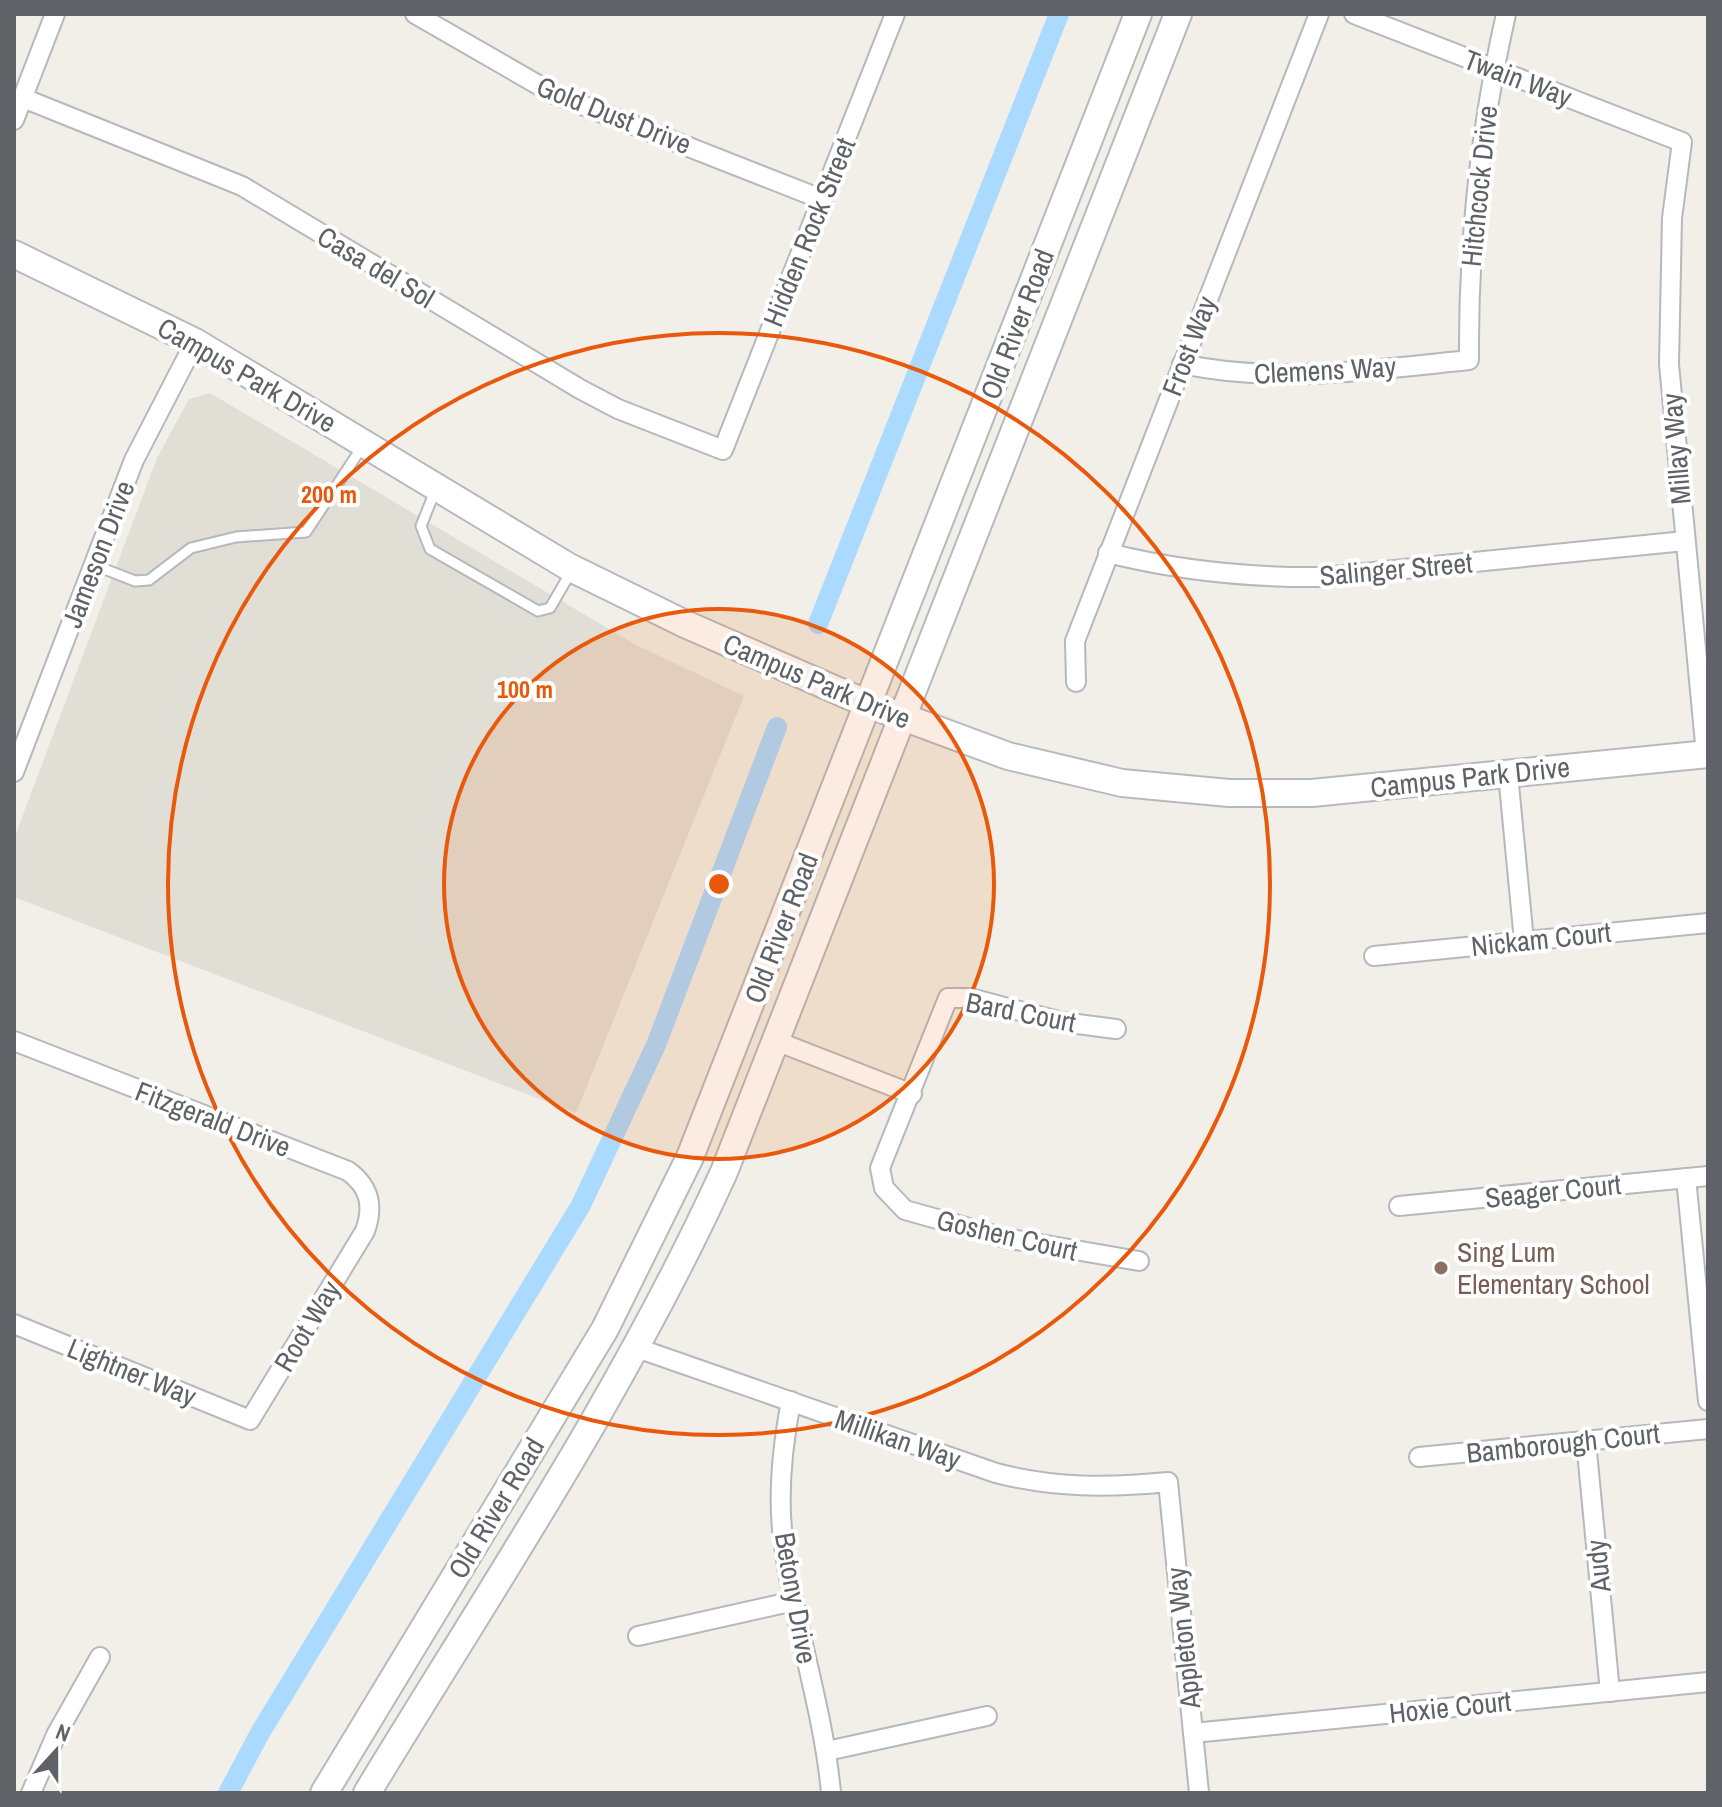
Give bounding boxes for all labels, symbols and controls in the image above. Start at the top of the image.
street label: Twain Way [1459,40,1578,116]
street label: Gold Dust Drive [531,67,697,163]
street label: Hitchcock Drive [1452,103,1506,269]
street label: Hidden Rock Street [754,132,864,332]
street label: Casa del Sol [310,217,442,317]
street label: Old River Road [971,243,1063,405]
street label: Frost Way [1153,290,1226,401]
street label: Campus Park Drive [151,308,343,442]
street label: Clemens Way [1253,347,1397,393]
street label: Millay Way [1652,391,1700,506]
street label: Jameson Drive [53,475,143,633]
text: 200 m [301,478,357,510]
street label: Salinger Street [1318,543,1474,595]
street label: Campus Park Drive [717,624,917,738]
text: 100 m [497,673,553,705]
street label: Campus Park Drive [1368,748,1572,806]
street label: Old River Road [735,847,827,1009]
centre of rings [705,870,733,898]
street label: Nickam Court [1469,913,1613,965]
street label: Bard Court [963,983,1079,1041]
street label: Fitzgerald Drive [130,1072,296,1166]
street label: Seager Court [1483,1165,1623,1217]
street label: Goshen Court [933,1200,1081,1270]
place label: Sing Lum Elementary School [1457,1233,1650,1303]
marker: Sing Lum Elementary School [1432,1259,1450,1277]
street label: Root Way [265,1273,349,1379]
street label: Lightner Way [62,1329,203,1415]
street label: Millikan Way [830,1400,966,1478]
street label: Bamborough Court [1465,1414,1661,1472]
street label: Old River Road [439,1430,553,1586]
street label: Betony Drive [766,1529,826,1667]
street label: Audy [1576,1537,1620,1595]
street label: Appleton Way [1157,1565,1209,1712]
street label: Hoxie Court [1387,1682,1513,1732]
north arrow [16,1711,96,1791]
text: N [52,1716,75,1749]

